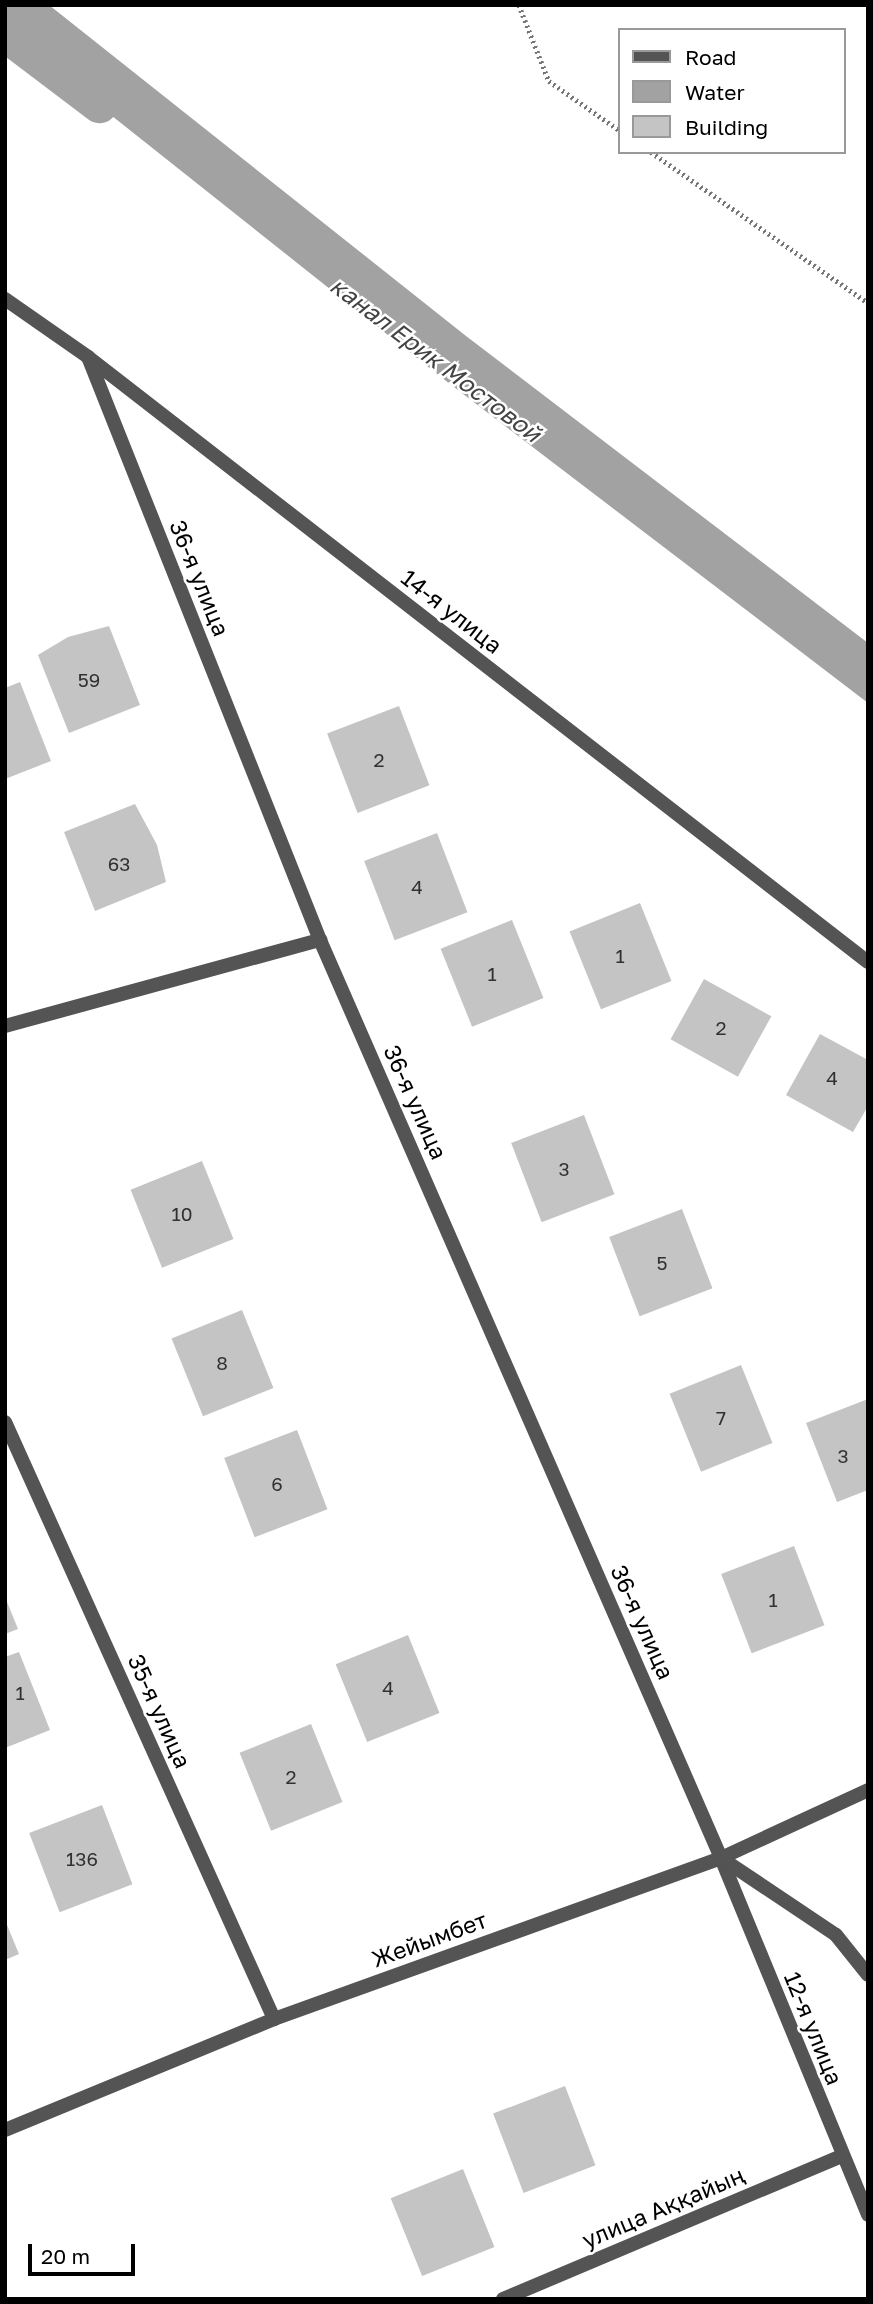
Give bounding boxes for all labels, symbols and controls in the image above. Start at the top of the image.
legend [618,28,845,154]
text: Road [685,44,736,70]
text: Water [685,79,745,105]
text: Building [685,114,768,140]
water label: канал Ерик Мостовой [325,271,547,447]
street label: 36-я улица [164,516,236,640]
street label: 14-я улица [396,563,508,659]
house number: 59 [78,669,100,691]
house number: 2 [373,749,385,771]
house number: 63 [108,853,130,875]
house number: 4 [411,876,423,898]
house number: 1 [615,945,625,967]
house number: 1 [487,963,497,985]
house number: 2 [715,1017,727,1039]
street label: 36-я улица [379,1040,453,1164]
house number: 4 [826,1067,838,1089]
house number: 3 [558,1158,570,1180]
house number: 10 [172,1203,192,1225]
house number: 5 [656,1252,668,1274]
house number: 8 [216,1352,228,1374]
house number: 7 [716,1407,726,1429]
house number: 3 [837,1445,849,1467]
house number: 6 [271,1473,283,1495]
street label: 36-я улица [606,1560,680,1684]
house number: 1 [768,1589,778,1611]
street label: 35-я улица [123,1650,197,1772]
house number: 4 [382,1677,394,1699]
house number: 1 [15,1682,25,1704]
house number: 2 [285,1766,297,1788]
house number: 136 [66,1848,98,1870]
street label: Жейымбет [368,1905,490,1973]
street label: 12-я улица [779,1967,849,2089]
street label: улица Аққайың [578,2160,748,2254]
scale bar [32,2230,138,2274]
text: 20 m [41,2243,90,2269]

